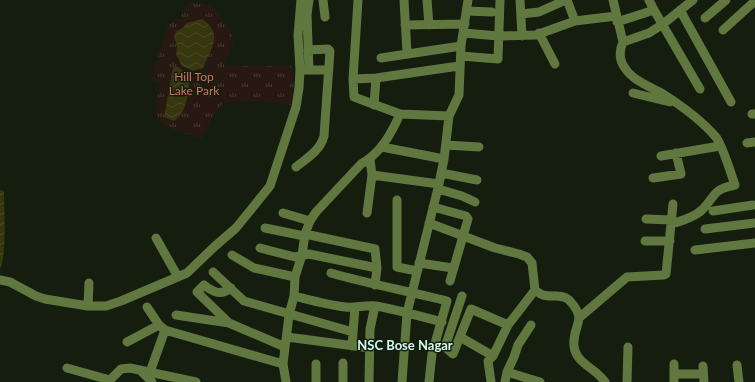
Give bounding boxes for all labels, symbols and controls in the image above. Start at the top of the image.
park label: Hill Top Lake Park [169,69,220,98]
district label: NSC Bose Nagar [357,337,453,353]

